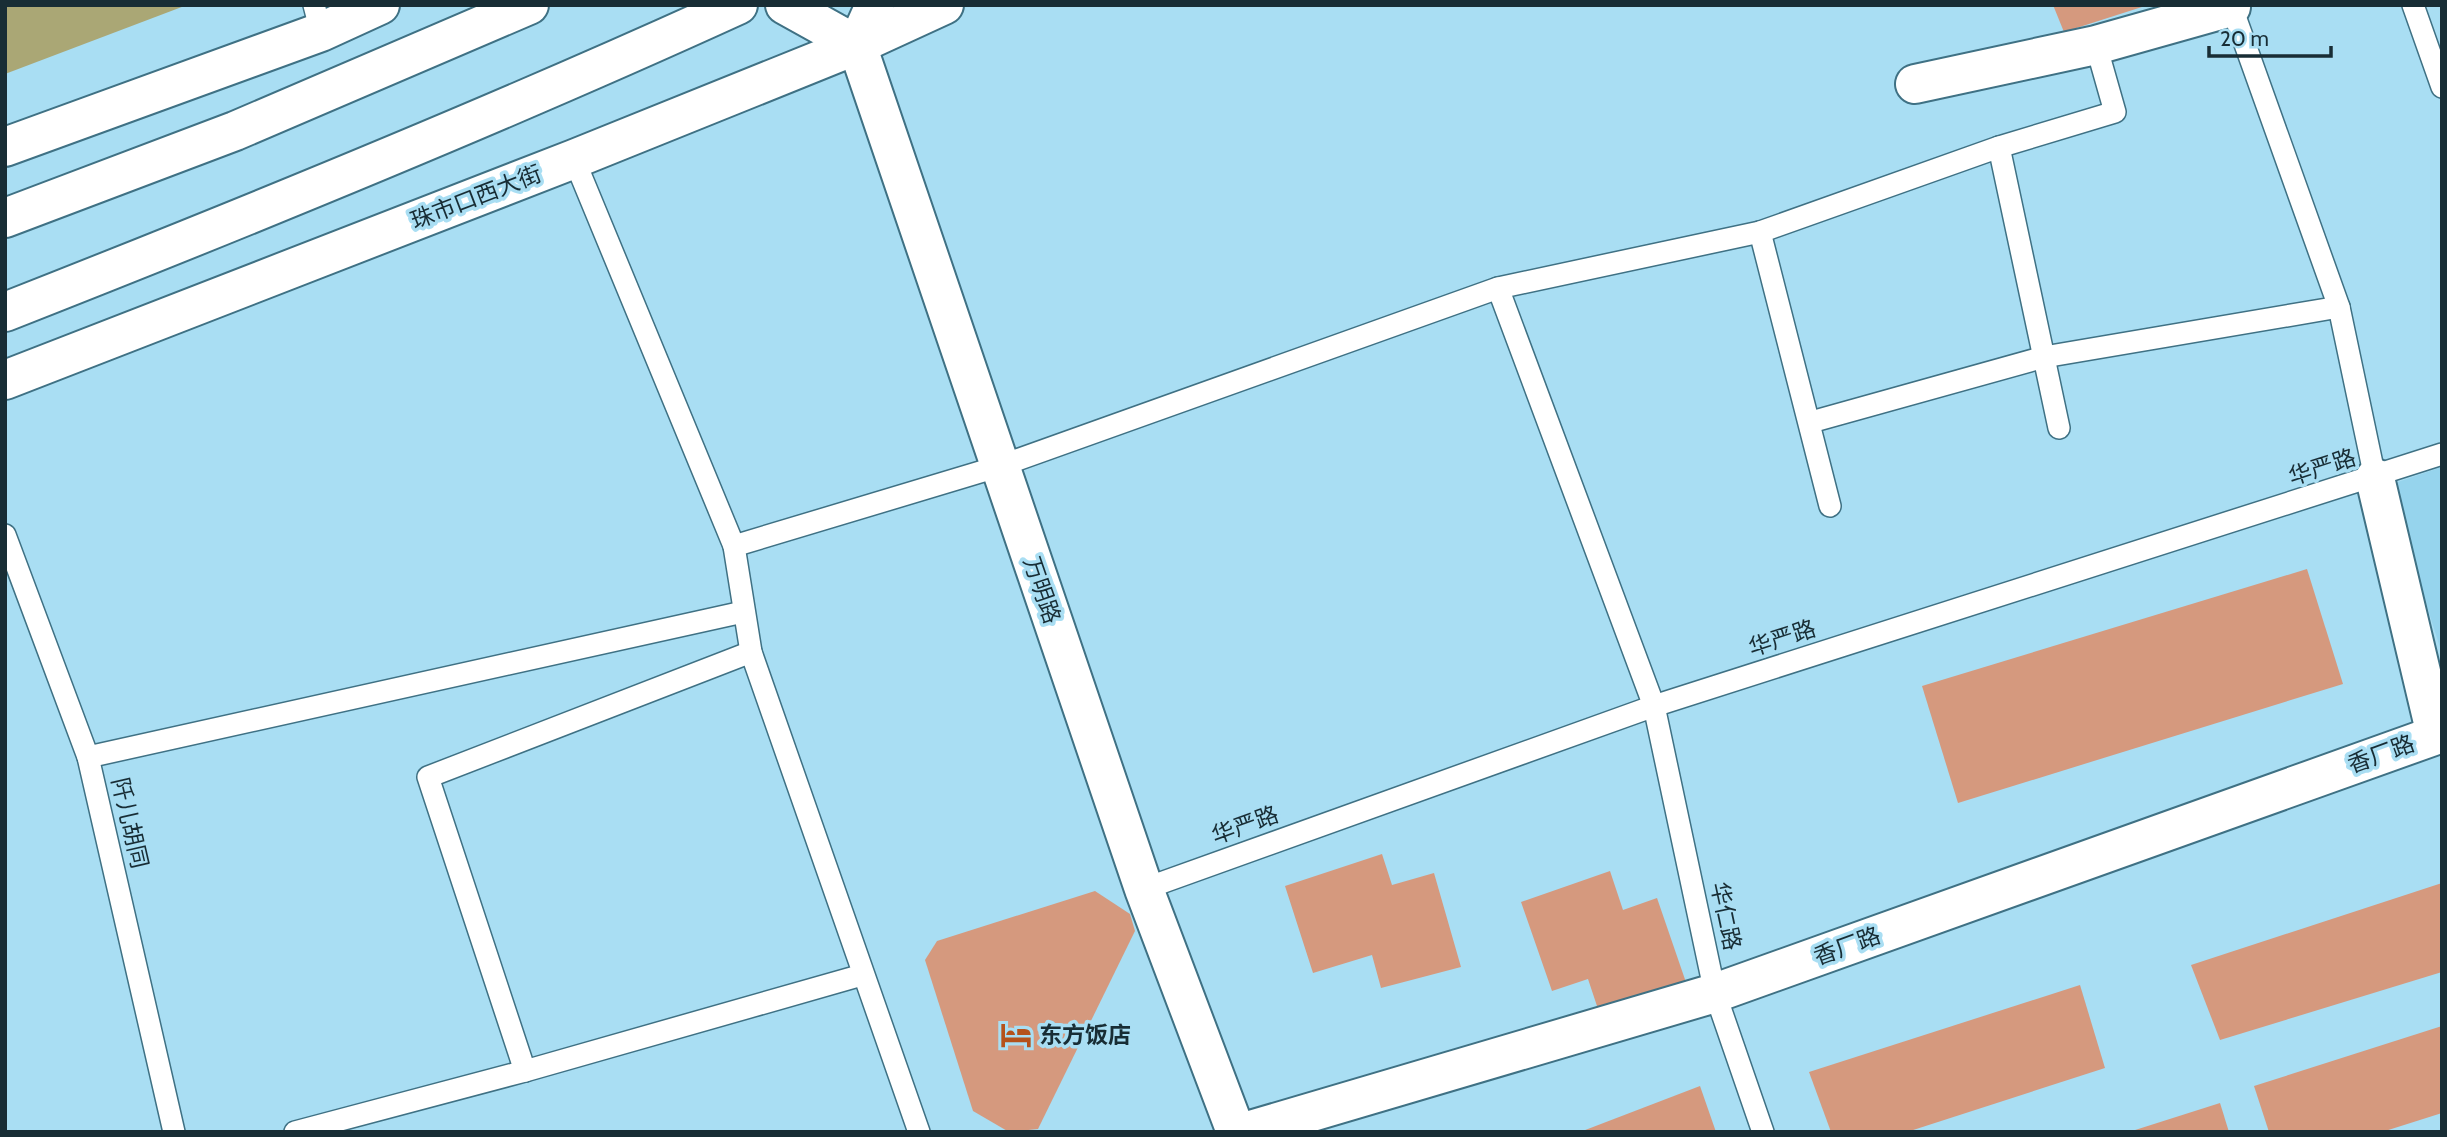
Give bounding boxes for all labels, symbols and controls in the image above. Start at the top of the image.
scale bar [2209,14,2332,58]
text: 20 m [2220,26,2269,51]
street label: 珠市口西大街 [407,159,545,235]
street label: 华严路 [2285,443,2359,491]
street label: 万明路 [1018,553,1066,627]
street label: 华严路 [1745,614,1819,662]
street label: 香厂路 [2344,729,2418,779]
street label: 阡儿胡同 [106,775,154,871]
street label: 华严路 [1208,800,1282,850]
street label: 华仁路 [1705,879,1747,953]
street label: 香厂路 [1810,921,1884,971]
hotel icon: 东方饭店 [999,1018,1033,1052]
place label: 东方饭店 [1039,1021,1131,1049]

